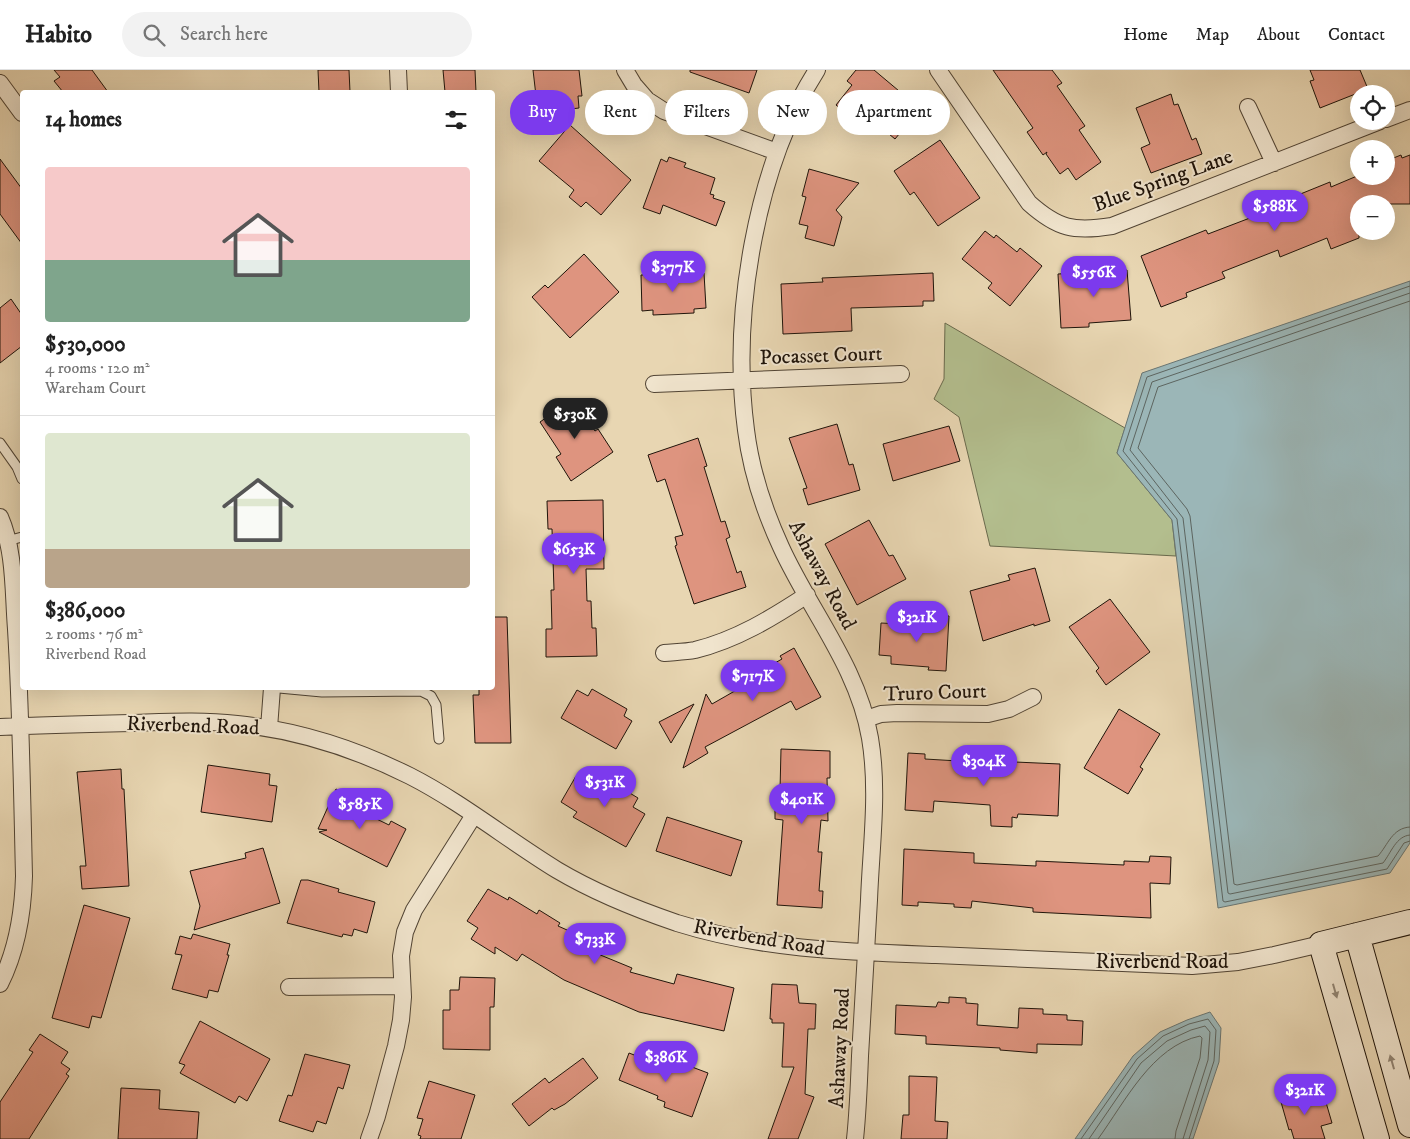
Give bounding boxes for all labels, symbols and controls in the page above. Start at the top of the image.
search box [122,12,472,57]
text: Habito [25,20,92,50]
icon: search [140,21,168,49]
text: Search here [180,23,268,46]
text: Home [1123,24,1168,46]
text: Map [1196,24,1229,46]
text: About [1257,24,1300,46]
text: Contact [1328,24,1385,46]
map controls [1350,85,1395,240]
button: locate [1350,85,1395,130]
chip: Buy [510,90,575,135]
chip: Rent [585,90,655,135]
chip: Filters [665,90,748,135]
chip: New [758,90,827,135]
chip: Apartment [837,90,950,135]
icon: filters [442,106,470,134]
text: 14 homes [45,107,122,133]
button: + [1350,140,1395,185]
street label: Blue Spring Lane [1090,144,1237,218]
pin: $588K [1240,190,1310,232]
button: − [1350,195,1395,240]
text: $588K [1253,196,1297,216]
icon: home [213,200,303,290]
pin: $377K [638,250,708,293]
pin: $556K [1059,256,1129,298]
text: $377K [652,257,694,277]
text: $556K [1072,262,1116,282]
text: $530,000 [45,332,126,358]
street label: Pocasset Court [759,341,883,371]
text: 4 rooms · 120 m² [45,358,150,378]
text: Wareham Court [45,378,146,398]
pin: $530K [540,398,610,440]
text: $530K [554,404,596,424]
icon: home [213,465,303,555]
street label: Ashaway Road [782,516,862,635]
pin: $653K [539,532,609,575]
text: $653K [553,539,595,559]
text: $386,000 [45,598,125,624]
pin: $321K [882,600,952,643]
text: $321K [897,607,937,627]
text: 2 rooms · 76 m² [45,624,143,644]
text: Riverbend Road [45,644,146,664]
pin: $717K [718,660,788,702]
text: $717K [732,666,774,686]
street label: Truro Court [883,678,987,708]
street label: Riverbend Road [126,711,260,741]
pin: $304K [949,744,1019,787]
text: $304K [962,751,1006,771]
pin: $531K [570,766,640,808]
text: $531K [585,772,625,792]
pin: $401K [767,782,837,825]
pin: $585K [325,788,395,830]
text: $401K [780,789,824,809]
text: $585K [338,794,382,814]
street label: Riverbend Road [691,914,827,962]
pin: $733K [560,922,630,965]
text: $733K [575,929,615,949]
street label: Riverbend Road [1096,949,1229,975]
one-way arrow [1331,983,1339,998]
street label: Ashaway Road [824,987,856,1109]
pin: $386K [631,1040,701,1083]
text: $386K [645,1047,687,1067]
one-way arrow [1388,1054,1396,1069]
pin: $321K [1270,1074,1340,1116]
text: $321K [1285,1080,1325,1100]

